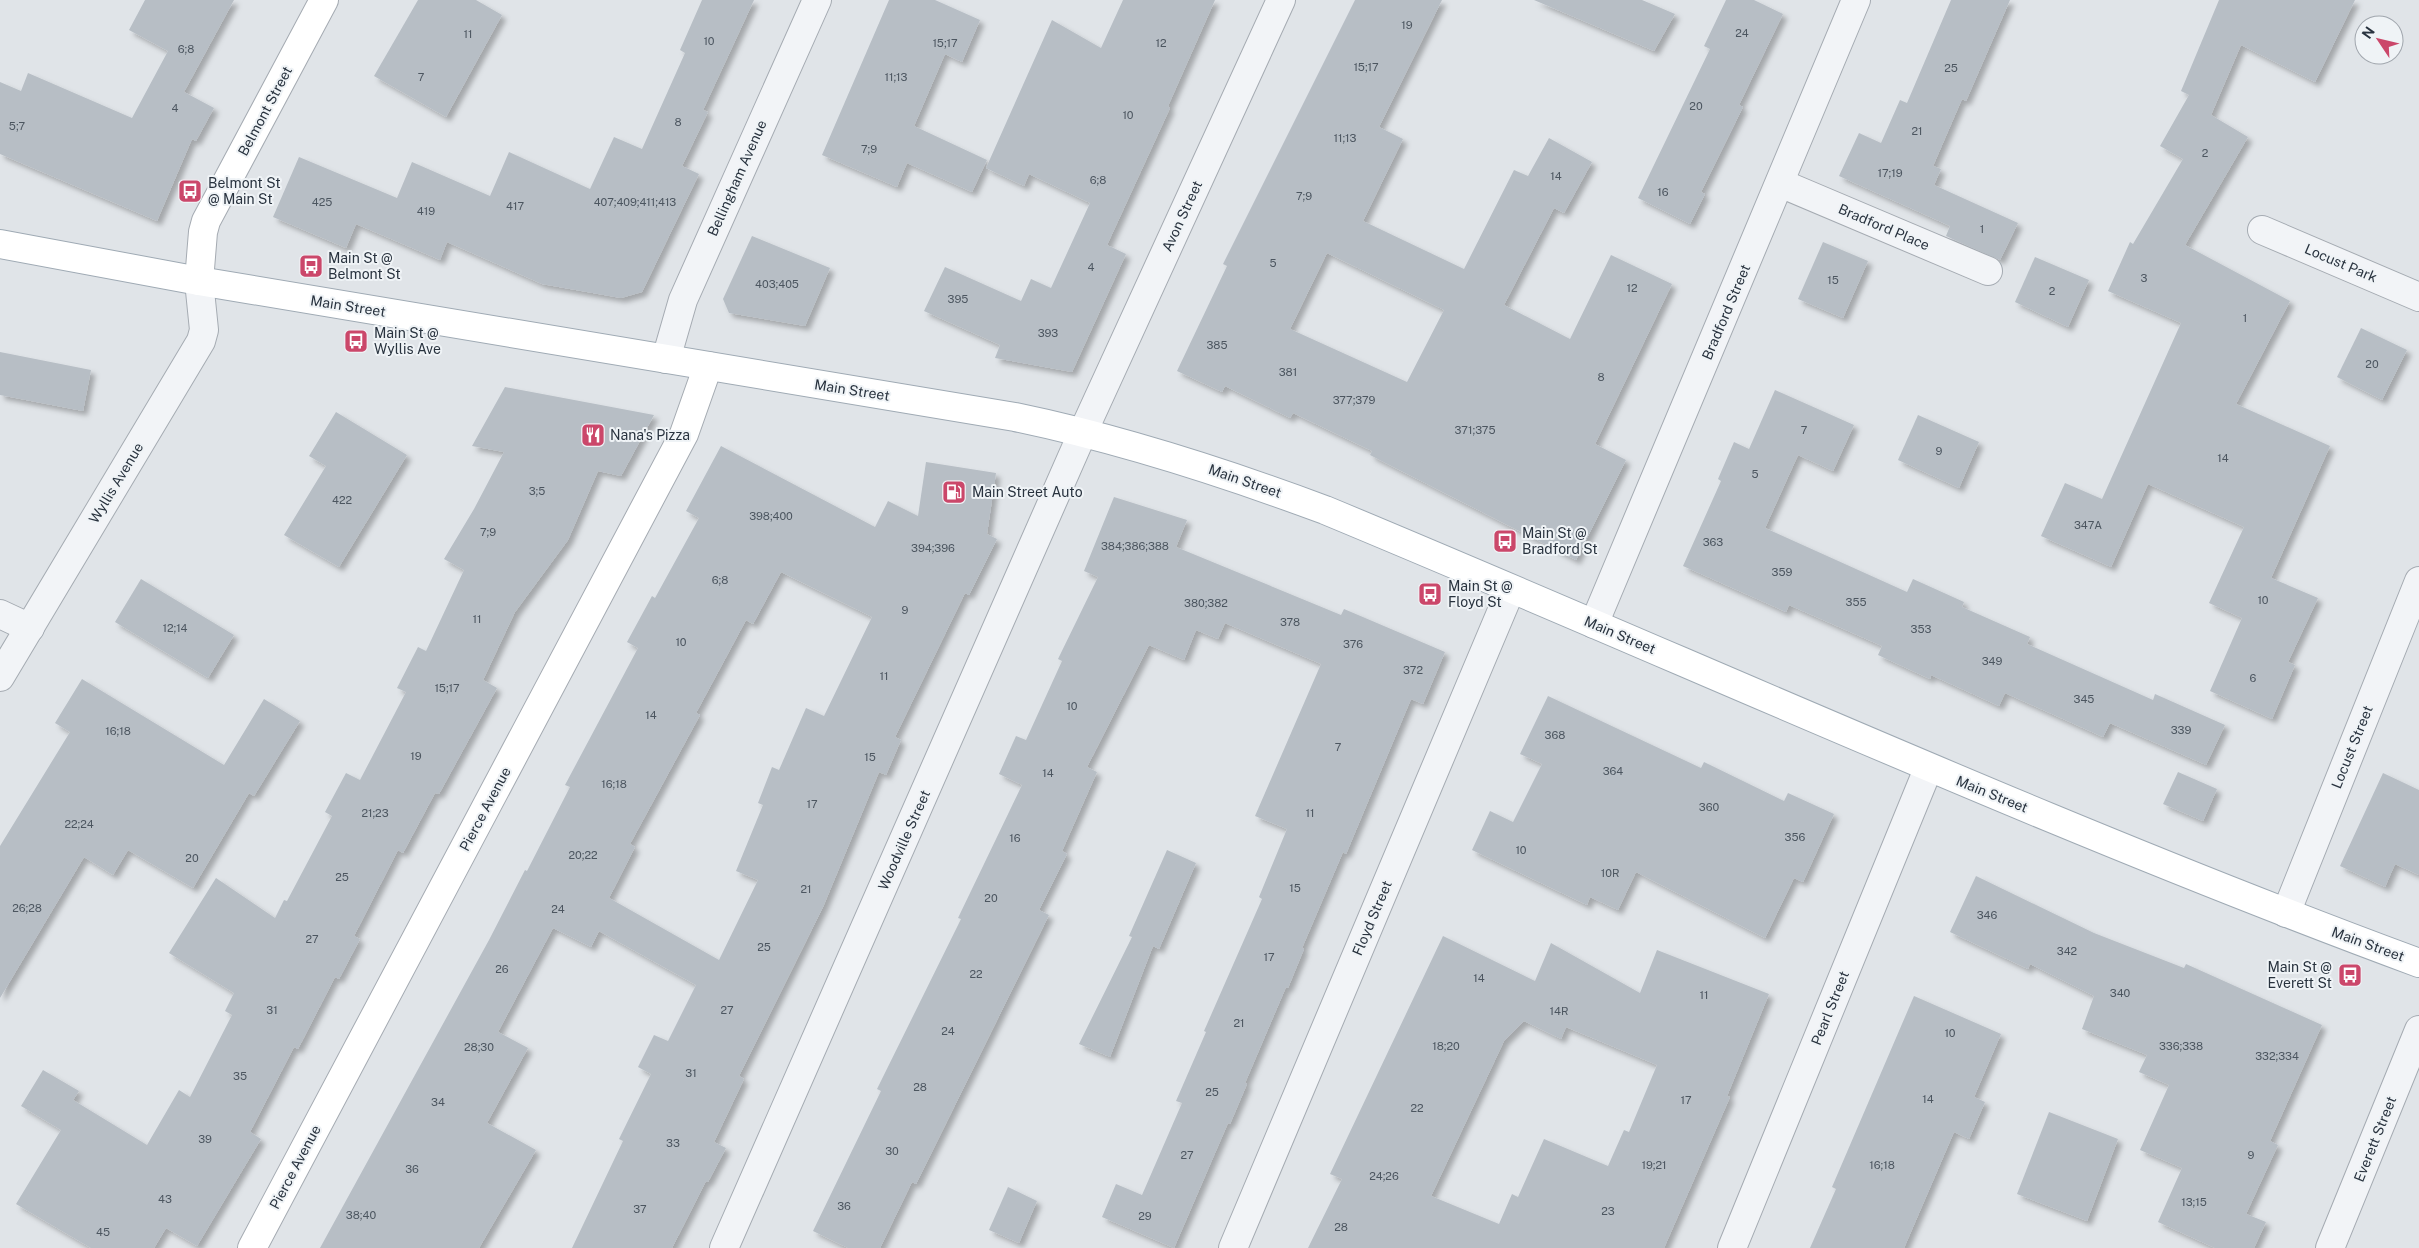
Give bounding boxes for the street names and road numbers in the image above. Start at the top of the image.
street label: Belmont Street [235,63,295,159]
street label: Bellingham Avenue [704,117,770,238]
street label: Avon Street [1159,178,1205,254]
street label: Bradford Place [1836,201,1932,253]
street label: Locust Park [2302,241,2380,285]
street label: Bradford Street [1699,262,1753,362]
street label: Main Street [309,292,387,320]
street label: Main Street [813,376,891,404]
street label: Wyllis Avenue [86,440,146,526]
street label: Main Street [1206,461,1284,501]
street label: Main Street [1582,613,1658,657]
street label: Locust Street [2328,703,2376,791]
street label: Pierce Avenue [456,764,514,854]
street label: Main Street [1954,772,2030,816]
street label: Woodville Street [875,788,933,892]
street label: Floyd Street [1349,878,1395,958]
street label: Main Street [2330,923,2406,965]
street label: Pearl Street [1808,969,1852,1047]
street label: Everett Street [2351,1094,2399,1184]
street label: Pierce Avenue [266,1122,324,1212]

